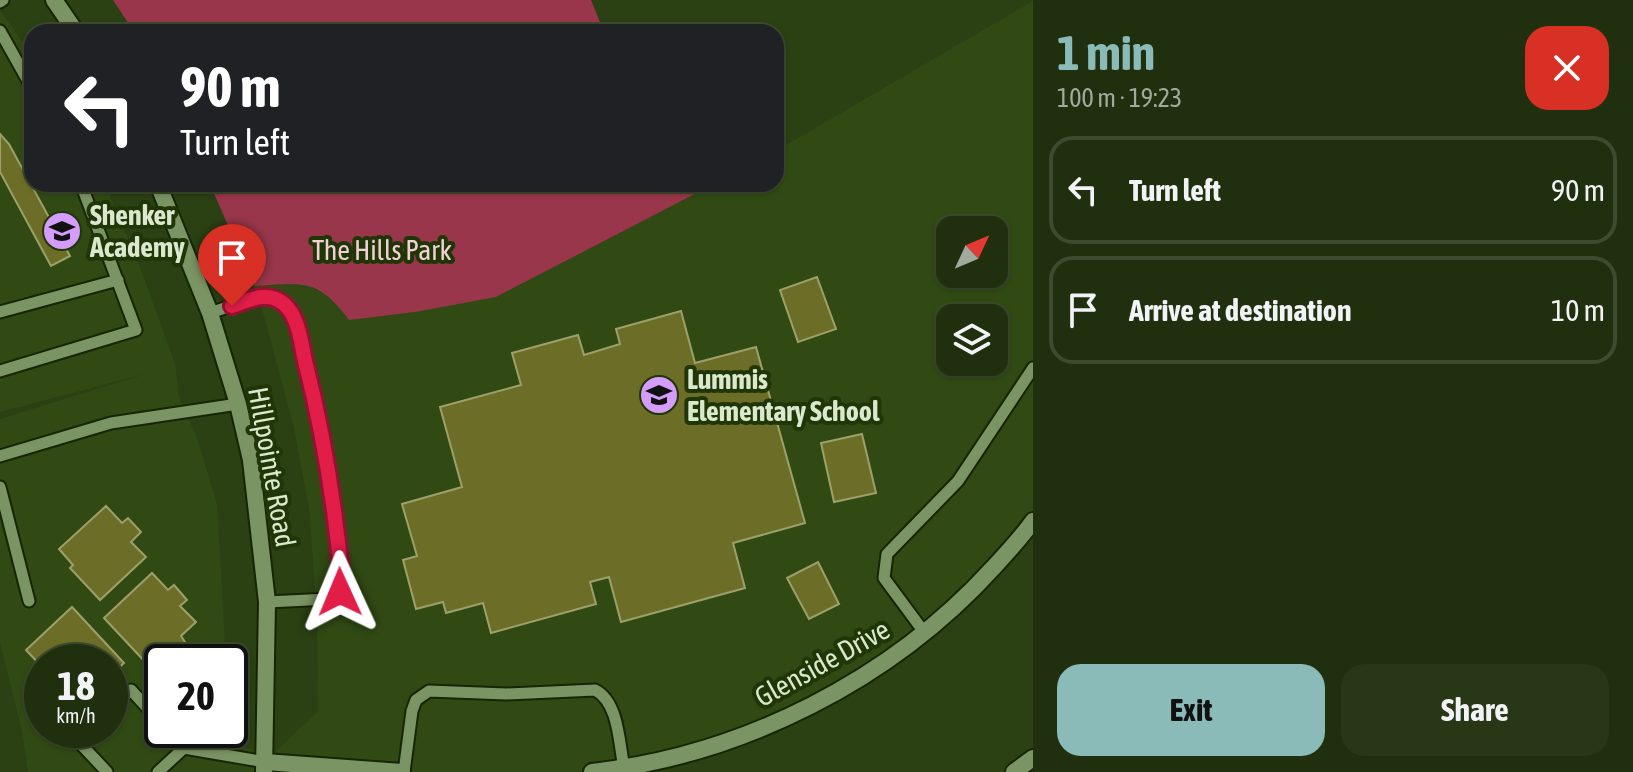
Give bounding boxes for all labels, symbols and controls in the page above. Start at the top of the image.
text: 1 min [1057,25,1155,80]
button: close [1525,26,1609,110]
text: 90 m [180,55,281,119]
icon: left [48,56,152,160]
text: 100 m · 19:23 [1057,83,1182,113]
text: Turn left [180,121,290,163]
icon: left [1061,168,1105,212]
text: Turn left [1129,173,1221,207]
text: 90 m [1551,173,1605,207]
place label: Shenker Academy [89,199,185,263]
school or university icon: Shenker Academy [41,210,83,252]
north arrow [936,216,1008,288]
map controls [936,216,1008,376]
pin [198,224,266,306]
park label: The Hills Park [312,234,452,266]
icon: arrive [210,236,254,280]
icon: arrive [1061,288,1105,332]
text: Arrive at destination [1129,293,1351,327]
text: 10 m [1551,293,1605,327]
button: layers [936,304,1008,376]
place label: Lummis Elementary School [687,363,880,427]
school or university icon: Lummis Elementary School [638,374,680,416]
street label: Hillpointe Road [242,385,302,549]
position arrow [298,550,382,634]
street label: Glenside Drive [749,613,895,713]
speed limit sign: 20 [144,644,248,748]
text: 18 [57,663,95,708]
button: Exit [1057,664,1325,756]
button: Share [1341,664,1609,756]
text: km/h [56,704,96,727]

